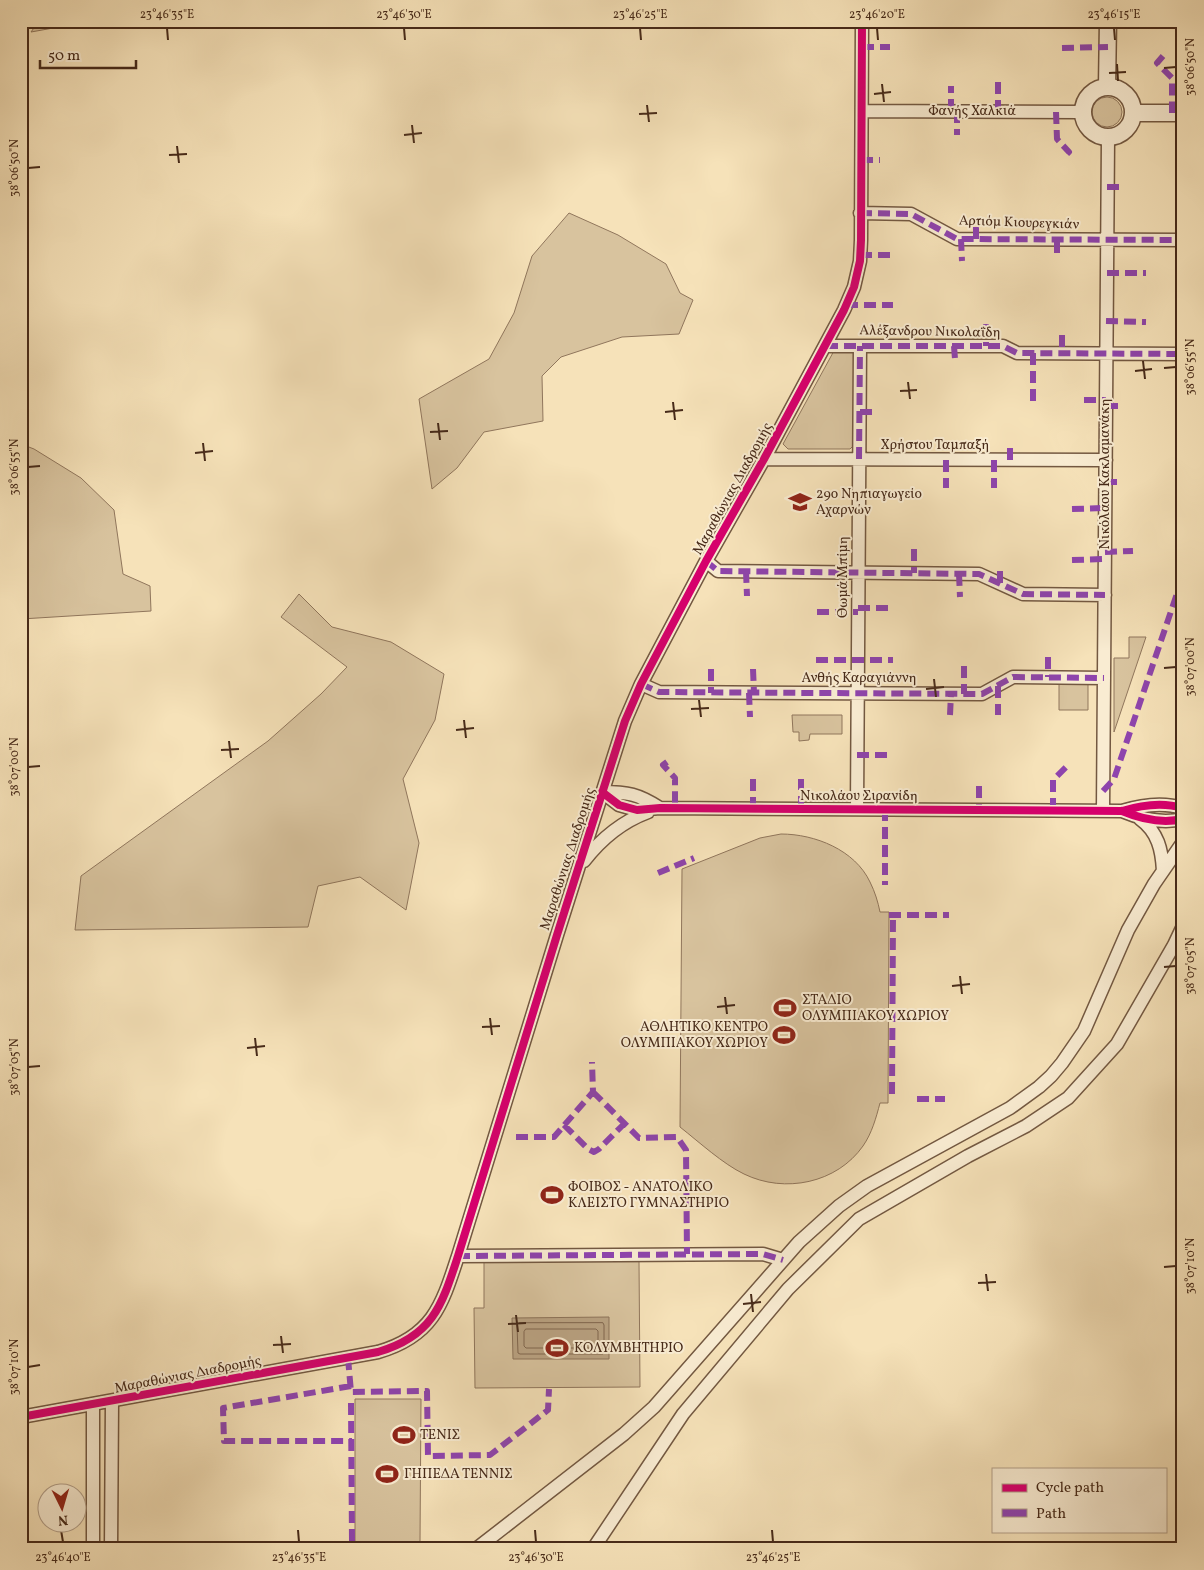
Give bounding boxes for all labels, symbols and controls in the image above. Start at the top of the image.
text: 23°46'35"E [140,7,194,23]
text: 23°46'30"E [376,7,432,23]
text: 23°46'25"E [613,7,667,23]
text: 23°46'20"E [849,7,905,23]
text: 23°46'15"E [1087,7,1141,23]
scale bar [40,38,136,70]
text: 38°06'50"N [1183,38,1199,96]
text: 50 m [48,46,80,67]
street label: Φανής Χαλκιά [928,102,1016,121]
text: 38°06'50"N [7,139,23,197]
street label: Αρτιόμ Κιουρεγκιάν [958,211,1080,235]
street label: Αλέξανδρου Νικολαΐδη [859,321,1001,343]
text: 38°06'55"N [1183,338,1199,395]
street label: Νικόλαου Κακλαμανάκη [1096,398,1115,550]
street label: Μαραθώνιας Διαδρομής [689,419,777,559]
street label: Χρήστου Ταμπαξή [881,436,989,455]
text: 38°06'55"N [7,438,23,495]
place label: 29ο Νηπιαγωγείο Αχαρνών [816,485,922,520]
school or university icon: 29ο Νηπιαγωγείο Αχαρνών [787,489,813,515]
street label: Θωμά Μπίμη [834,536,853,618]
text: 38°07'00"N [1183,637,1199,697]
street label: Ανθής Καραγιάννη [801,669,917,688]
text: 38°07'00"N [7,737,23,797]
street label: Μαραθώνιας Διαδρομής [536,785,600,933]
street label: Νικολάου Σιρανίδη [800,787,918,806]
text: 38°07'05"N [1183,937,1199,995]
place label: ΣΤΑΔΙΟ ΟΛΥΜΠΙΑΚΟΥ ΧΩΡΙΟΥ [802,991,949,1026]
sports icon: ΣΤΑΔΙΟ ΟΛΥΜΠΙΑΚΟΥ ΧΩΡΙΟΥ [772,995,798,1021]
place label: ΑΘΛΗΤΙΚΟ ΚΕΝΤΡΟ ΟΛΥΜΠΙΑΚΟΥ ΧΩΡΙΟΥ [621,1018,768,1053]
sports icon: ΑΘΛΗΤΙΚΟ ΚΕΝΤΡΟ ΟΛΥΜΠΙΑΚΟΥ ΧΩΡΙΟΥ [771,1022,797,1048]
text: 38°07'05"N [7,1038,23,1096]
place label: ΦΟΙΒΟΣ - ΑΝΑΤΟΛΙΚΟ ΚΛΕΙΣΤΟ ΓΥΜΝΑΣΤΗΡΙΟ [568,1178,729,1213]
sports icon: ΦΟΙΒΟΣ - ΑΝΑΤΟΛΙΚΟ ΚΛΕΙΣΤΟ ΓΥΜΝΑΣΤΗΡΙΟ [539,1182,565,1208]
text: 38°07'10"N [1183,1238,1199,1294]
sports icon: ΚΟΛΥΜΒΗΤΗΡΙΟ [544,1335,570,1361]
text: 38°07'10"N [7,1339,23,1395]
place label: ΚΟΛΥΜΒΗΤΗΡΙΟ [574,1339,683,1358]
street label: Μαραθώνιας Διαδρομής [113,1351,263,1399]
sports icon: ΤΕΝΙΣ [391,1422,417,1448]
place label: ΤΕΝΙΣ [420,1426,460,1445]
sports icon: ΓΗΠΕΔΑ ΤΕΝΝΙΣ [374,1461,400,1487]
place label: ΓΗΠΕΔΑ ΤΕΝΝΙΣ [404,1465,513,1484]
legend [992,1468,1166,1532]
text: Cycle path [1036,1478,1104,1499]
north arrow [38,1482,88,1532]
text: Path [1036,1504,1066,1525]
text: N [57,1510,69,1529]
text: 23°46'40"E [35,1550,91,1566]
text: 23°46'35"E [272,1550,326,1566]
text: 23°46'30"E [508,1550,564,1566]
text: 23°46'25"E [746,1550,800,1566]

